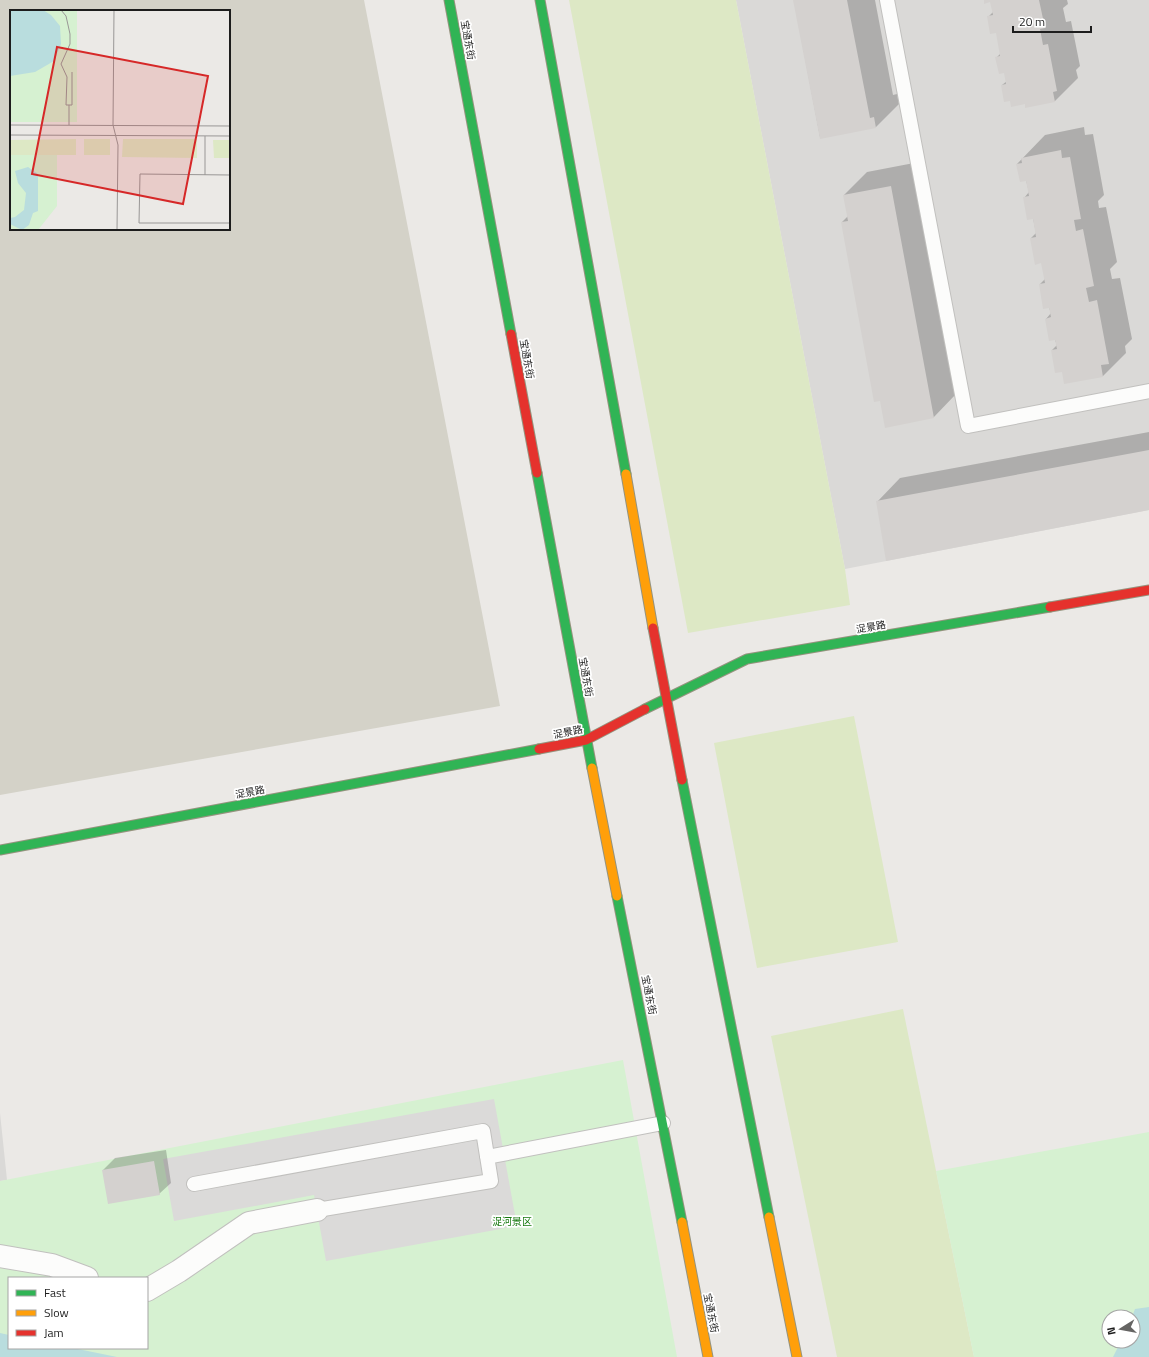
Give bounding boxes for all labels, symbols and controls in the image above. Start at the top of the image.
scale bar [1013,8,1091,34]
inset map [10,10,230,230]
text: 20 m [1019,12,1045,31]
street label: 宝通东街 [457,19,479,61]
street label: 宝通东街 [516,338,538,380]
street label: 浞景路 [855,617,887,637]
street label: 宝通东街 [575,656,597,698]
street label: 浞景路 [552,722,584,742]
street label: 浞景路 [234,782,266,802]
street label: 宝通东街 [638,974,660,1016]
park label: 浞河景区 [492,1214,532,1229]
legend [8,1277,148,1349]
text: Fast [44,1283,67,1302]
street label: 宝通东街 [700,1292,722,1334]
text: Slow [44,1303,69,1322]
north arrow [1101,1309,1141,1349]
text: Jam [44,1323,64,1342]
text: N [1103,1326,1120,1336]

